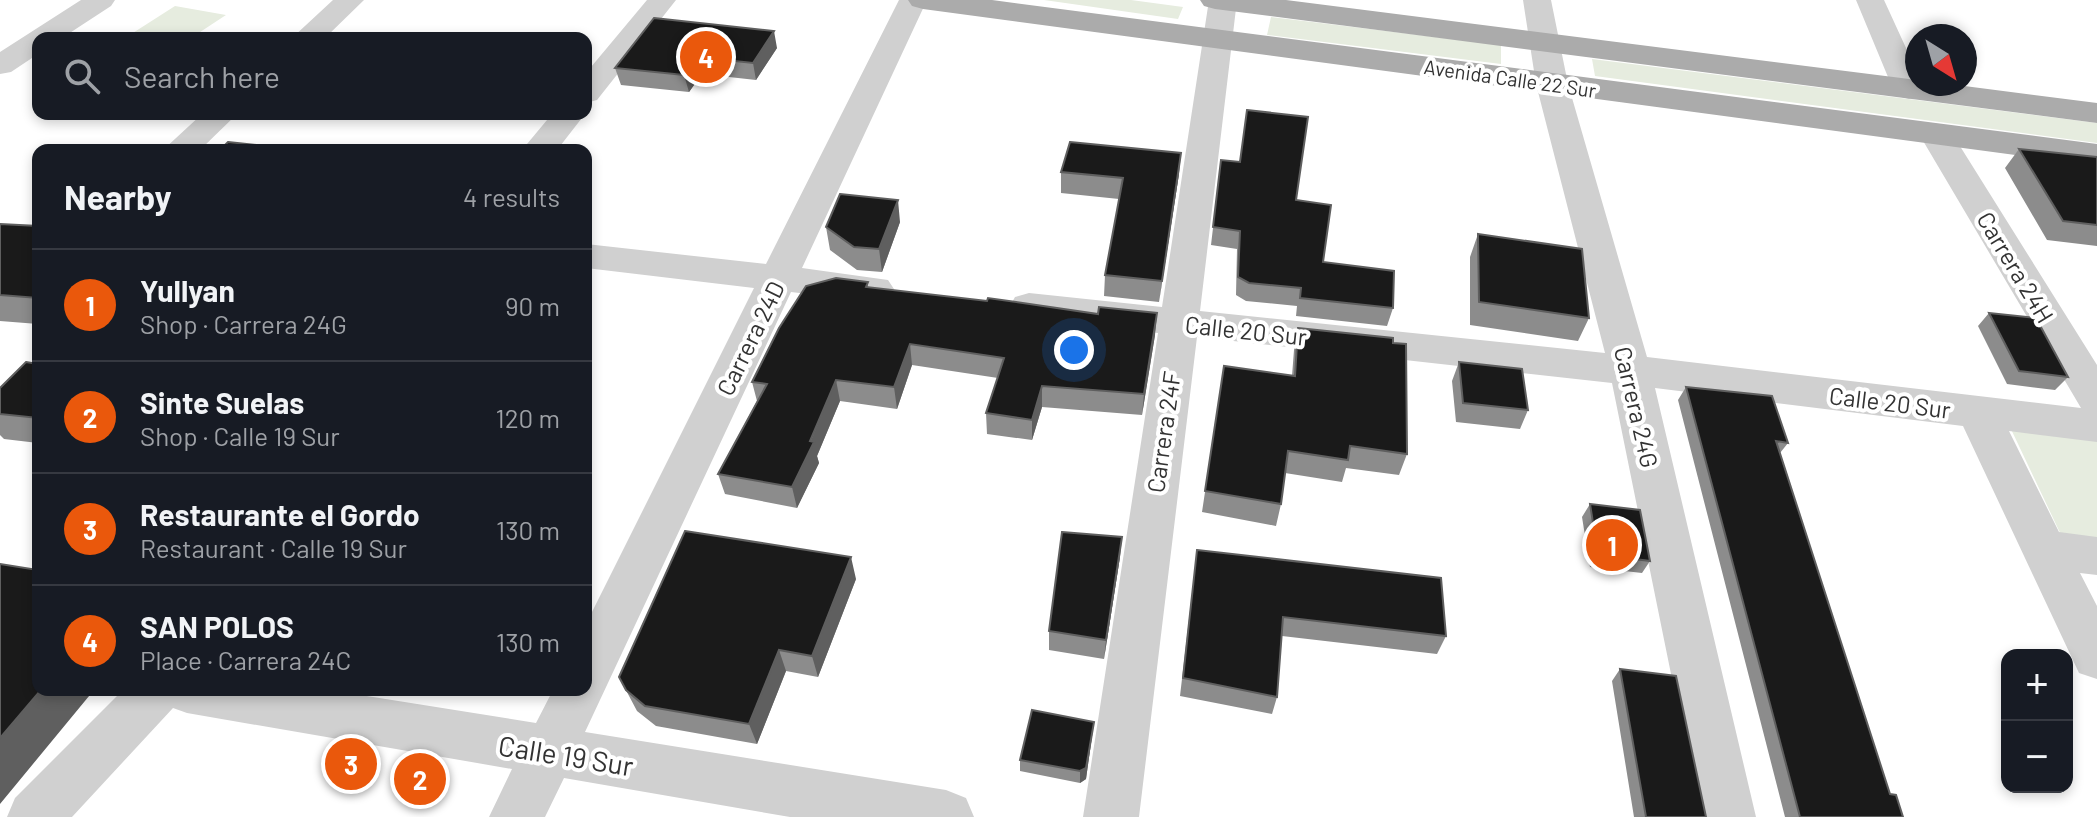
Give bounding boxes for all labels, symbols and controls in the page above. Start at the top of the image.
north arrow [1905,24,1977,96]
pin: 4 [680,27,732,87]
search box [32,32,592,120]
icon: search [60,54,104,98]
street label: Avenida Calle 22 Sur [1422,54,1598,102]
text: Search here [124,58,280,94]
text: Nearby [64,176,172,217]
text: 4 results [463,181,560,212]
street label: Carrera 24H [1972,206,2060,328]
text: Yullyan [140,272,235,308]
street label: Carrera 24D [710,276,790,400]
text: 1 [85,290,95,321]
text: 90 m [505,290,560,321]
text: Shop · Carrera 24G [140,308,347,339]
street label: Calle 20 Sur [1184,309,1309,351]
your location [1054,330,1094,370]
street label: Carrera 24G [1609,344,1665,470]
street label: Carrera 24F [1140,369,1186,495]
street label: Calle 20 Sur [1828,380,1953,424]
text: Sinte Suelas [140,384,304,420]
text: 2 [83,402,97,433]
text: 120 m [496,402,560,433]
text: Shop · Calle 19 Sur [140,420,340,451]
text: Restaurante el Gordo [140,496,420,532]
text: 3 [83,514,97,545]
text: 130 m [496,514,560,545]
pin: 1 [1586,515,1638,575]
text: Restaurant · Calle 19 Sur [140,532,407,563]
text: SAN POLOS [140,608,294,644]
text: 4 [82,626,98,657]
text: 130 m [496,626,560,657]
text: Place · Carrera 24C [140,644,351,675]
map controls [2001,649,2073,793]
button: + [2001,649,2073,721]
button: − [2001,721,2073,793]
street label: Calle 19 Sur [496,728,636,782]
pin: 3 [325,734,377,794]
pin: 2 [394,749,446,809]

